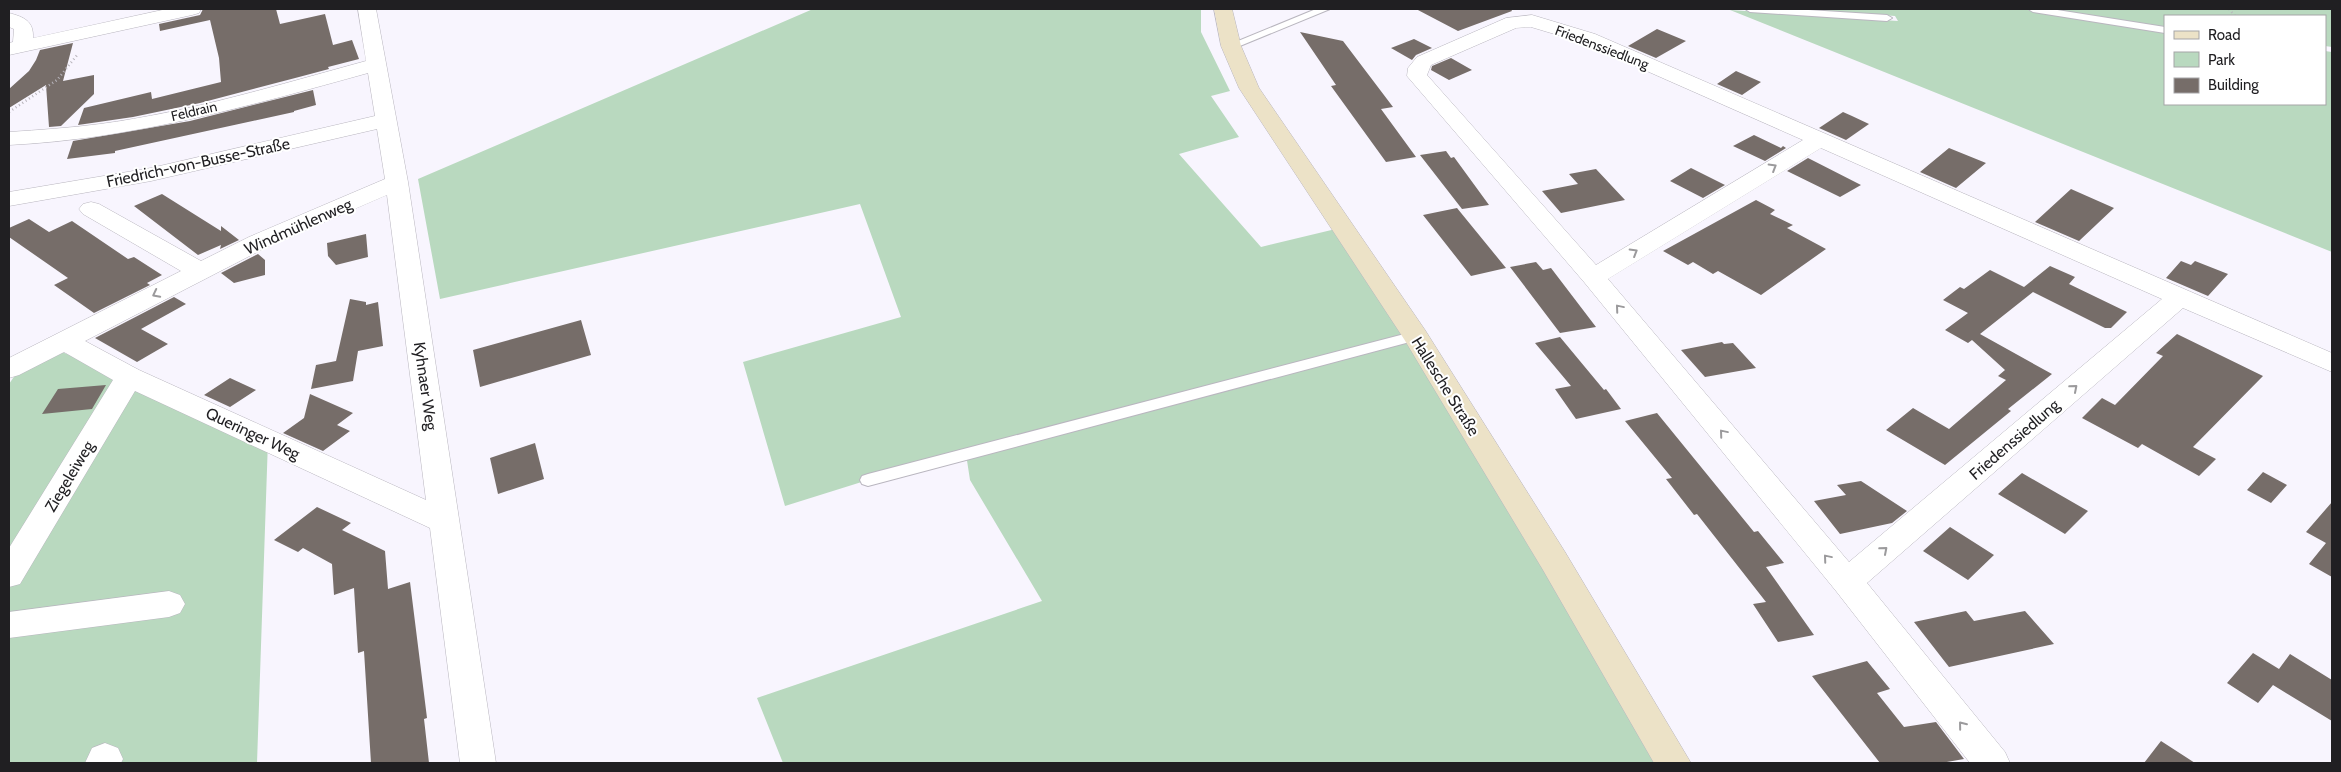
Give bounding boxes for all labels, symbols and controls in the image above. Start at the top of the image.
legend [2164,15,2326,105]
street label: Friedenssiedlung [1553,21,1652,74]
text: Road [2208,26,2241,44]
text: Park [2208,51,2235,69]
text: Building [2208,76,2259,94]
street label: Feldrain [169,97,219,125]
street label: Friedrich-von-Busse-Straße [105,134,292,191]
one-way arrow [1768,164,1777,174]
street label: Windmühlenweg [241,194,356,259]
one-way arrow [1629,248,1638,258]
one-way arrow [152,288,161,298]
one-way arrow [1616,305,1624,314]
street label: Hallesche Straße [1408,333,1484,439]
street label: Kyhnaer Weg [410,341,441,432]
one-way arrow [2068,385,2077,394]
street label: Friedenssiedlung [1965,394,2064,484]
street label: Queringer Weg [203,403,304,464]
one-way arrow [1720,430,1728,439]
street label: Ziegeleiweg [41,436,99,515]
one-way arrow [1878,547,1887,556]
one-way arrow [1824,555,1832,564]
one-way arrow [1959,722,1967,731]

